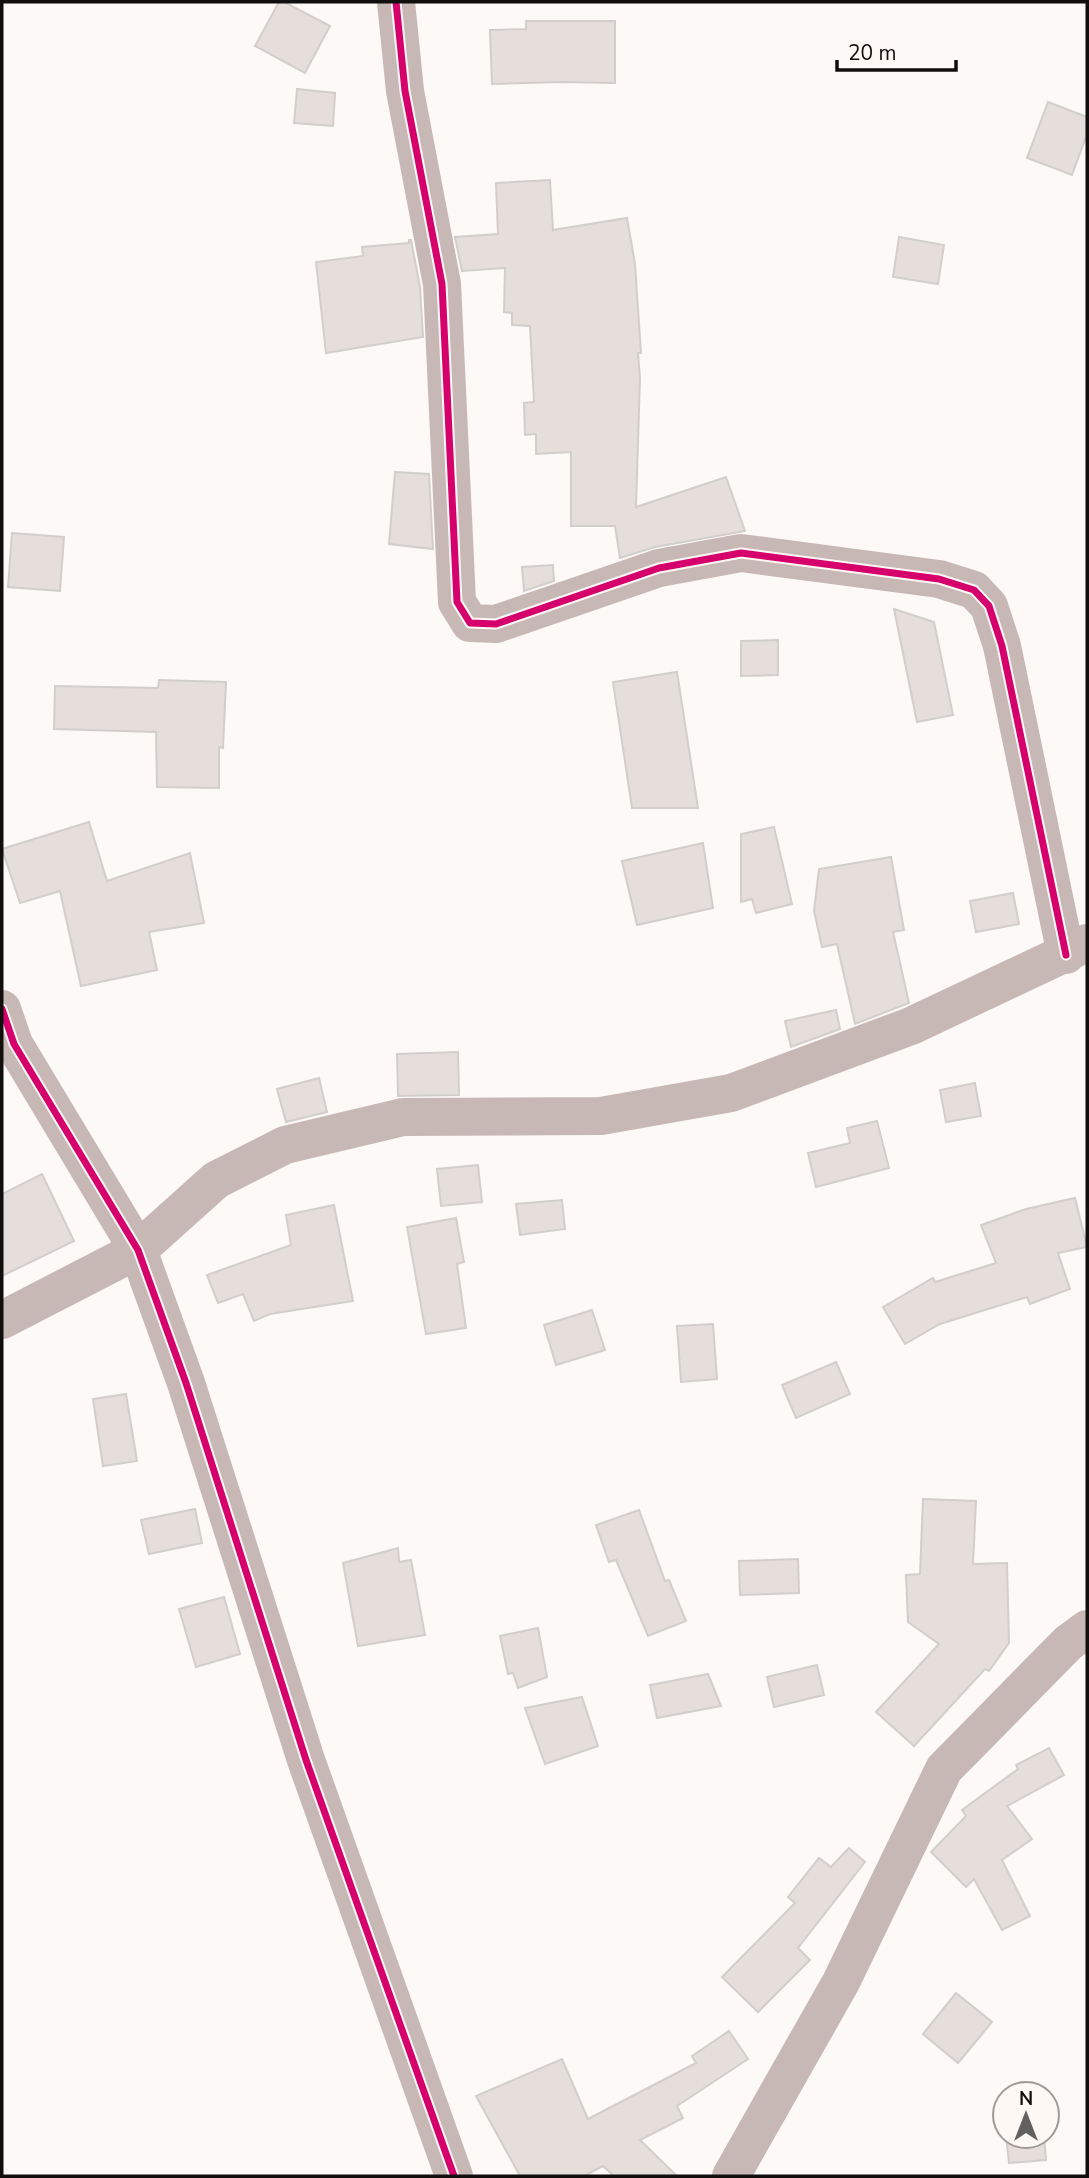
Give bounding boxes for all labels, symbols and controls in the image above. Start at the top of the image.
scale bar [837,28,956,72]
text: 20 m [848,39,897,67]
north arrow [991,2080,1061,2150]
text: N [1019,2086,1033,2112]

